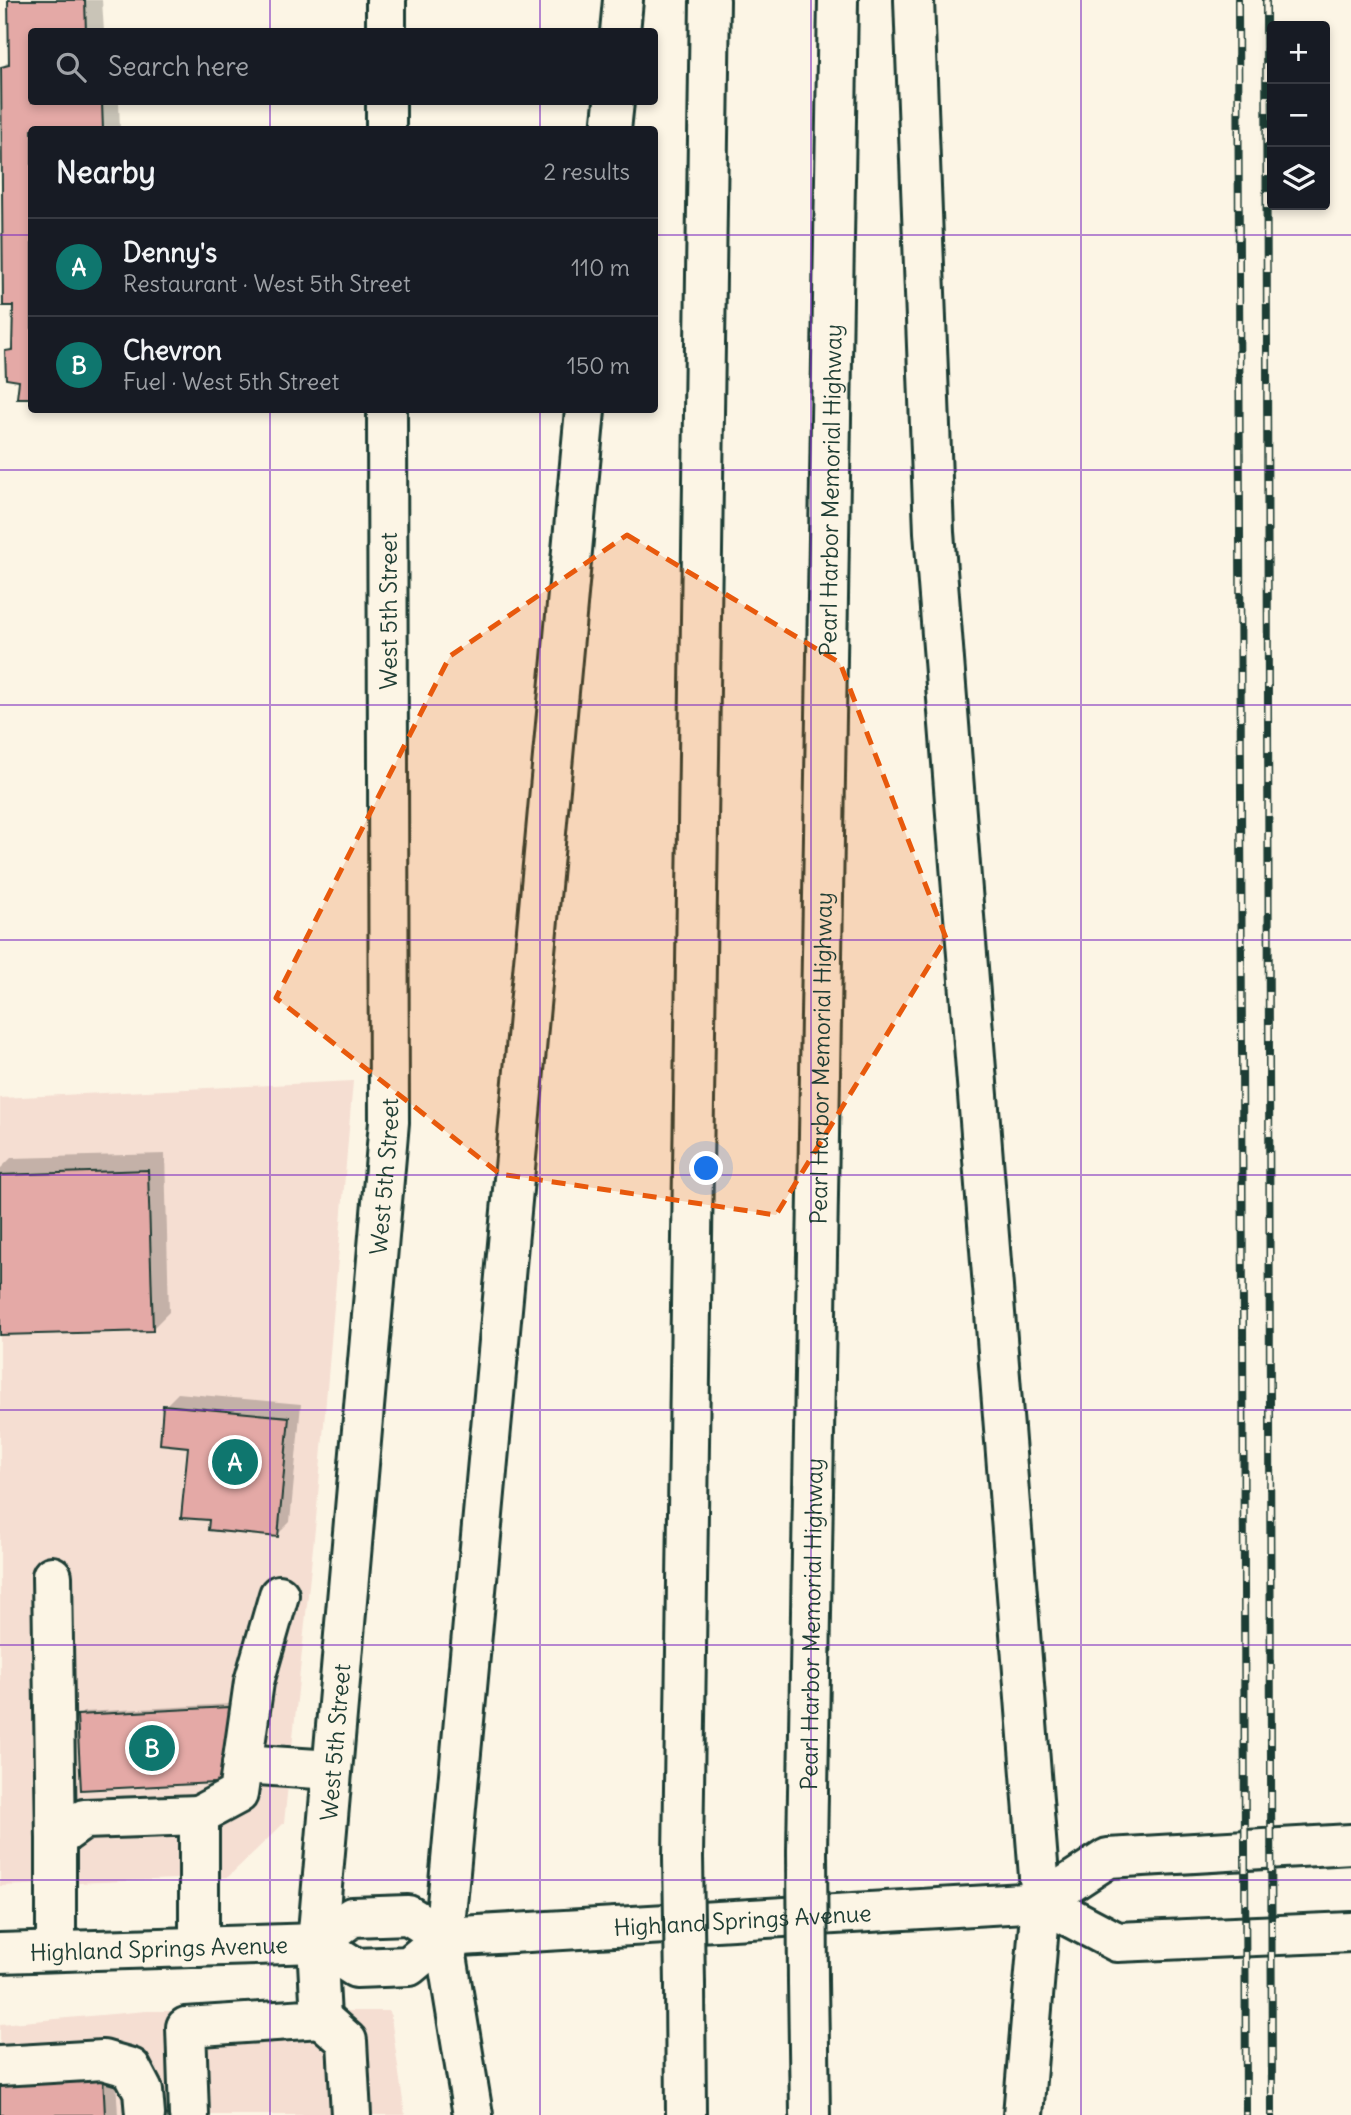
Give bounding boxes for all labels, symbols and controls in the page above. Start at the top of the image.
map controls [1267,21,1330,210]
button: + [1267,21,1330,84]
search box [28,28,658,105]
icon: search [52,48,90,86]
text: Search here [108,50,249,83]
button: − [1267,84,1330,147]
button: layers [1267,147,1330,210]
text: Nearby [56,153,156,191]
text: 2 results [544,157,630,186]
text: Denny's [123,236,217,269]
text: A [72,253,86,282]
text: 110 m [571,253,630,282]
text: Restaurant · West 5th Street [123,269,411,298]
street label: Pearl Harbor Memorial Highway [813,324,847,657]
text: Chevron [123,334,222,367]
text: B [71,351,87,380]
text: 150 m [567,351,630,380]
text: Fuel · West 5th Street [123,367,339,396]
street label: West 5th Street [374,532,403,690]
street label: Pearl Harbor Memorial Highway [803,892,838,1224]
street label: West 5th Street [363,1098,404,1256]
your location [689,1151,723,1185]
pin: A [212,1436,258,1488]
street label: Pearl Harbor Memorial Highway [794,1458,828,1790]
street label: West 5th Street [313,1662,356,1822]
pin: B [129,1722,175,1774]
street label: Highland Springs Avenue [613,1897,872,1942]
street label: Highland Springs Avenue [29,1929,288,1967]

